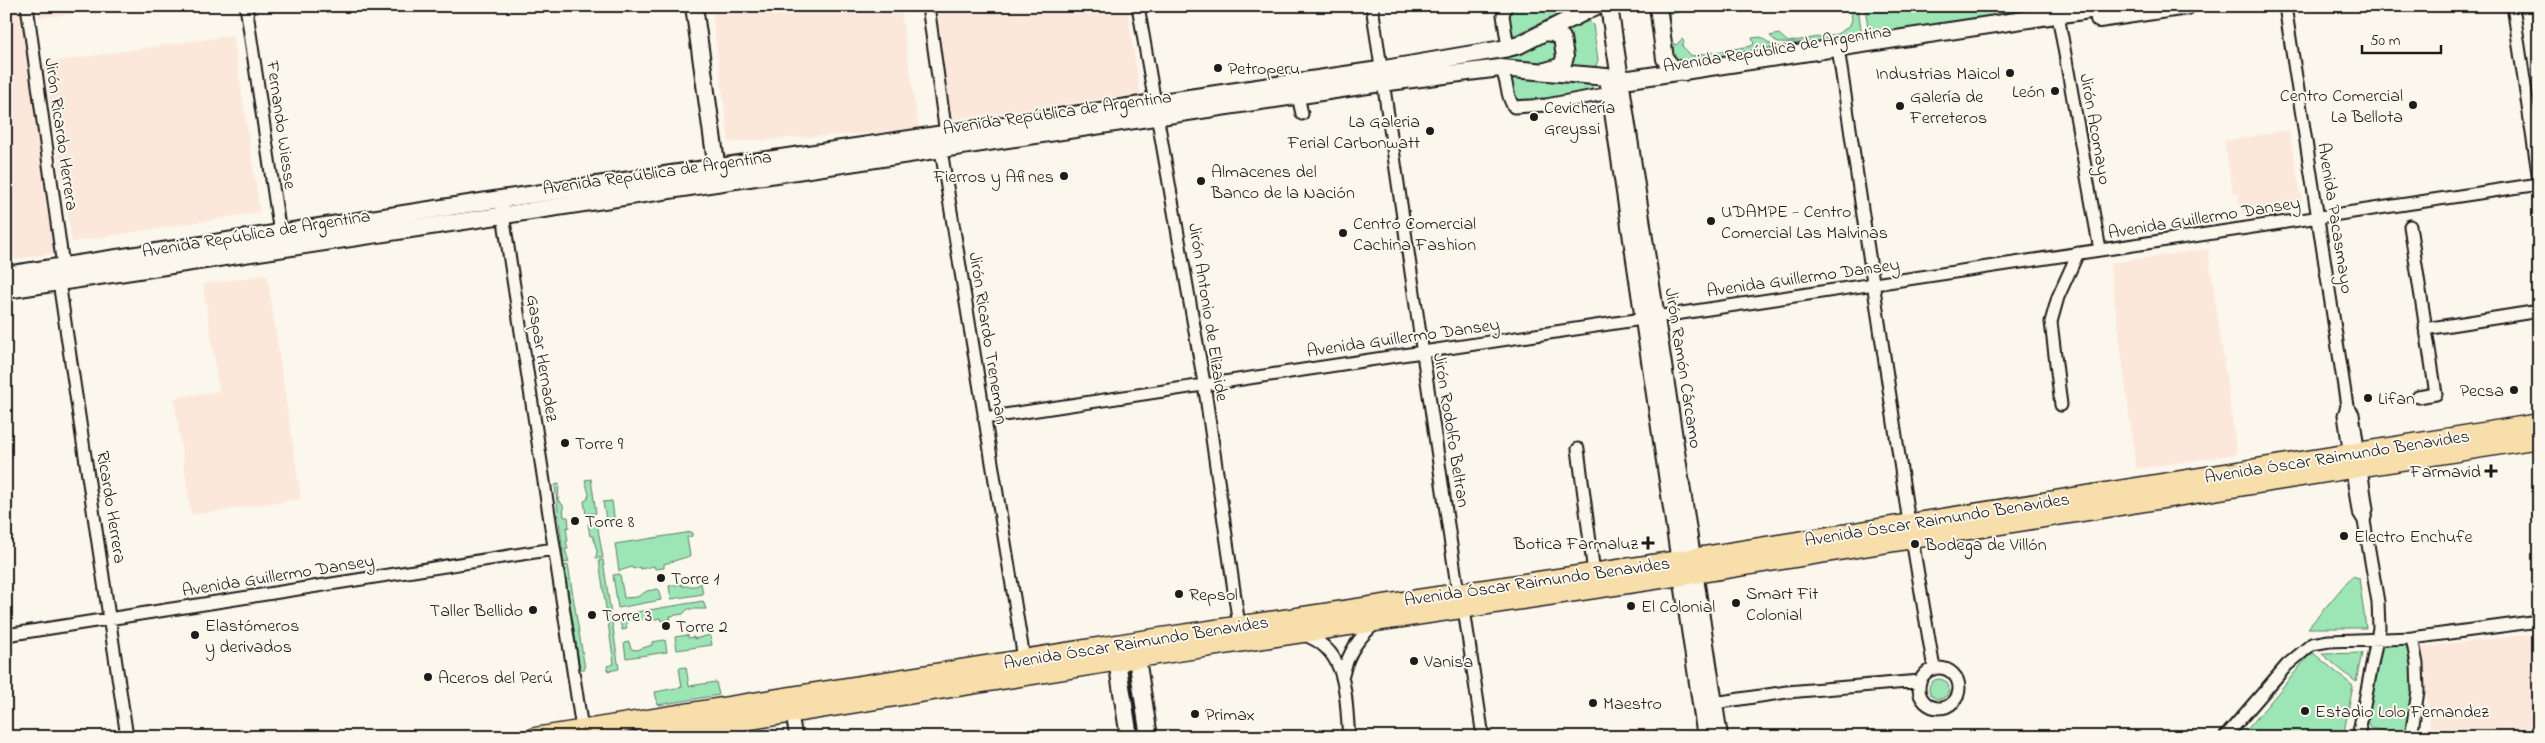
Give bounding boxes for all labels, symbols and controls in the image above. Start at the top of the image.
street label: Avenida República de Argentina [1661,19,1894,82]
scale bar [2362,22,2441,54]
text: 50 m [2370,30,2401,52]
street label: Jirón Ricardo Herrera [36,56,84,212]
place label: Petroperu [1228,57,1300,83]
street label: Fernando Wiesse [258,58,302,192]
marker: Petroperu [1212,62,1224,74]
place label: Industrias Maicol [1875,62,2000,88]
marker: Industrias Maicol [2004,67,2016,79]
street label: Jirón Acomayo [2071,72,2117,187]
place label: León [2012,80,2045,106]
place label: Centro Comercial La Bellota [2280,84,2403,131]
street label: Avenida República de Argentina [941,85,1174,144]
place label: Galería de Ferreteros [1909,85,1987,132]
marker: León [2049,85,2061,97]
place label: Cevichería Greyssi [1544,96,1615,143]
marker: Centro Comercial La Bellota [2407,99,2419,111]
marker: Galería de Ferreteros [1894,100,1906,112]
place label: La Galeria Ferial Carbonwatt [1287,110,1420,157]
marker: Cevichería Greyssi [1528,111,1540,123]
marker: La Galeria Ferial Carbonwatt [1424,125,1436,137]
street label: Avenida Pacasmayo [2309,141,2359,296]
street label: Avenida República de Argentina [541,145,774,204]
place label: Almacenes del Banco de la Nación [1210,160,1355,207]
place label: Fierros y Afines [933,165,1054,191]
marker: Fierros y Afines [1058,170,1070,182]
marker: Almacenes del Banco de la Nación [1195,175,1207,187]
street label: Avenida Guillermo Dansey [2106,191,2302,247]
place label: UDAMPE - Centro Comercial Las Malvinas [1721,200,1888,247]
street label: Avenida República de Argentina [140,204,373,267]
place label: Centro Comercial Cachina Fashion [1353,212,1476,259]
marker: UDAMPE - Centro Comercial Las Malvinas [1705,215,1717,227]
street label: Jirón Antonio de Elizaide [1180,221,1234,404]
marker: Centro Comercial Cachina Fashion [1337,227,1349,239]
street label: Jirón Ricardo Treneman [961,250,1014,427]
street label: Avenida Guillermo Dansey [1705,253,1901,305]
street label: Jirón Ramón Cárcamo [1656,286,1708,451]
street label: Gaspar Hernadez [518,293,564,424]
street label: Avenida Guillermo Dansey [1305,313,1501,365]
street label: Jirón Rodolfo Beltran [1425,351,1475,510]
place label: Pecsa [2460,379,2504,405]
marker: Pecsa [2508,384,2520,396]
place label: Lifan [2378,387,2415,413]
marker: Lifan [2362,392,2374,404]
street label: Avenida Óscar Raimundo Benavides [2203,424,2472,492]
place label: Torre 9 [575,432,624,458]
marker: Torre 9 [559,437,571,449]
street label: Ricardo Herrera [88,449,132,565]
place label: Farmavid [2409,460,2481,486]
marker: Farmavid [2485,465,2497,477]
street label: Avenida Óscar Raimundo Benavides [1803,487,2072,555]
place label: Torre 8 [585,510,635,536]
marker: Torre 8 [569,515,581,527]
place label: Electro Enchufe [2354,525,2473,551]
marker: Electro Enchufe [2338,530,2350,542]
place label: Botica Farmaluz [1513,532,1638,558]
place label: Bodega de Villón [1924,533,2047,560]
marker: Botica Farmaluz [1642,537,1654,549]
marker: Bodega de Villón [1909,538,1921,550]
street label: Avenida Guillermo Dansey [180,549,376,605]
street label: Avenida Óscar Raimundo Benavides [1403,551,1672,615]
place label: Torre 1 [671,567,720,593]
marker: Torre 1 [655,572,667,584]
place label: Smart Fit Colonial [1746,582,1818,629]
place label: Repsol [1189,583,1238,609]
marker: Repsol [1173,588,1185,600]
place label: El Colonial [1641,595,1715,621]
marker: Smart Fit Colonial [1730,597,1742,609]
place label: Taller Bellido [430,599,523,625]
marker: El Colonial [1625,600,1637,612]
marker: Taller Bellido [527,604,539,616]
place label: Torre 3 [602,604,652,630]
marker: Torre 3 [586,609,598,621]
street label: Avenida Óscar Raimundo Benavides [1002,610,1271,678]
place label: Elastómeros y derivados [205,614,299,661]
place label: Torre 2 [676,615,728,641]
marker: Torre 2 [660,620,672,632]
marker: Elastómeros y derivados [189,629,201,641]
place label: Vanisa [1423,650,1473,676]
marker: Vanisa [1408,655,1420,667]
place label: Aceros del Perú [438,666,553,692]
marker: Aceros del Perú [422,671,434,683]
place label: Maestro [1603,692,1662,718]
marker: Maestro [1587,697,1599,709]
place label: Estadio Lolo Fernandez [2315,700,2489,726]
place label: Primax [1205,703,1255,729]
marker: Estadio Lolo Fernandez [2299,705,2311,717]
marker: Primax [1189,708,1201,720]

